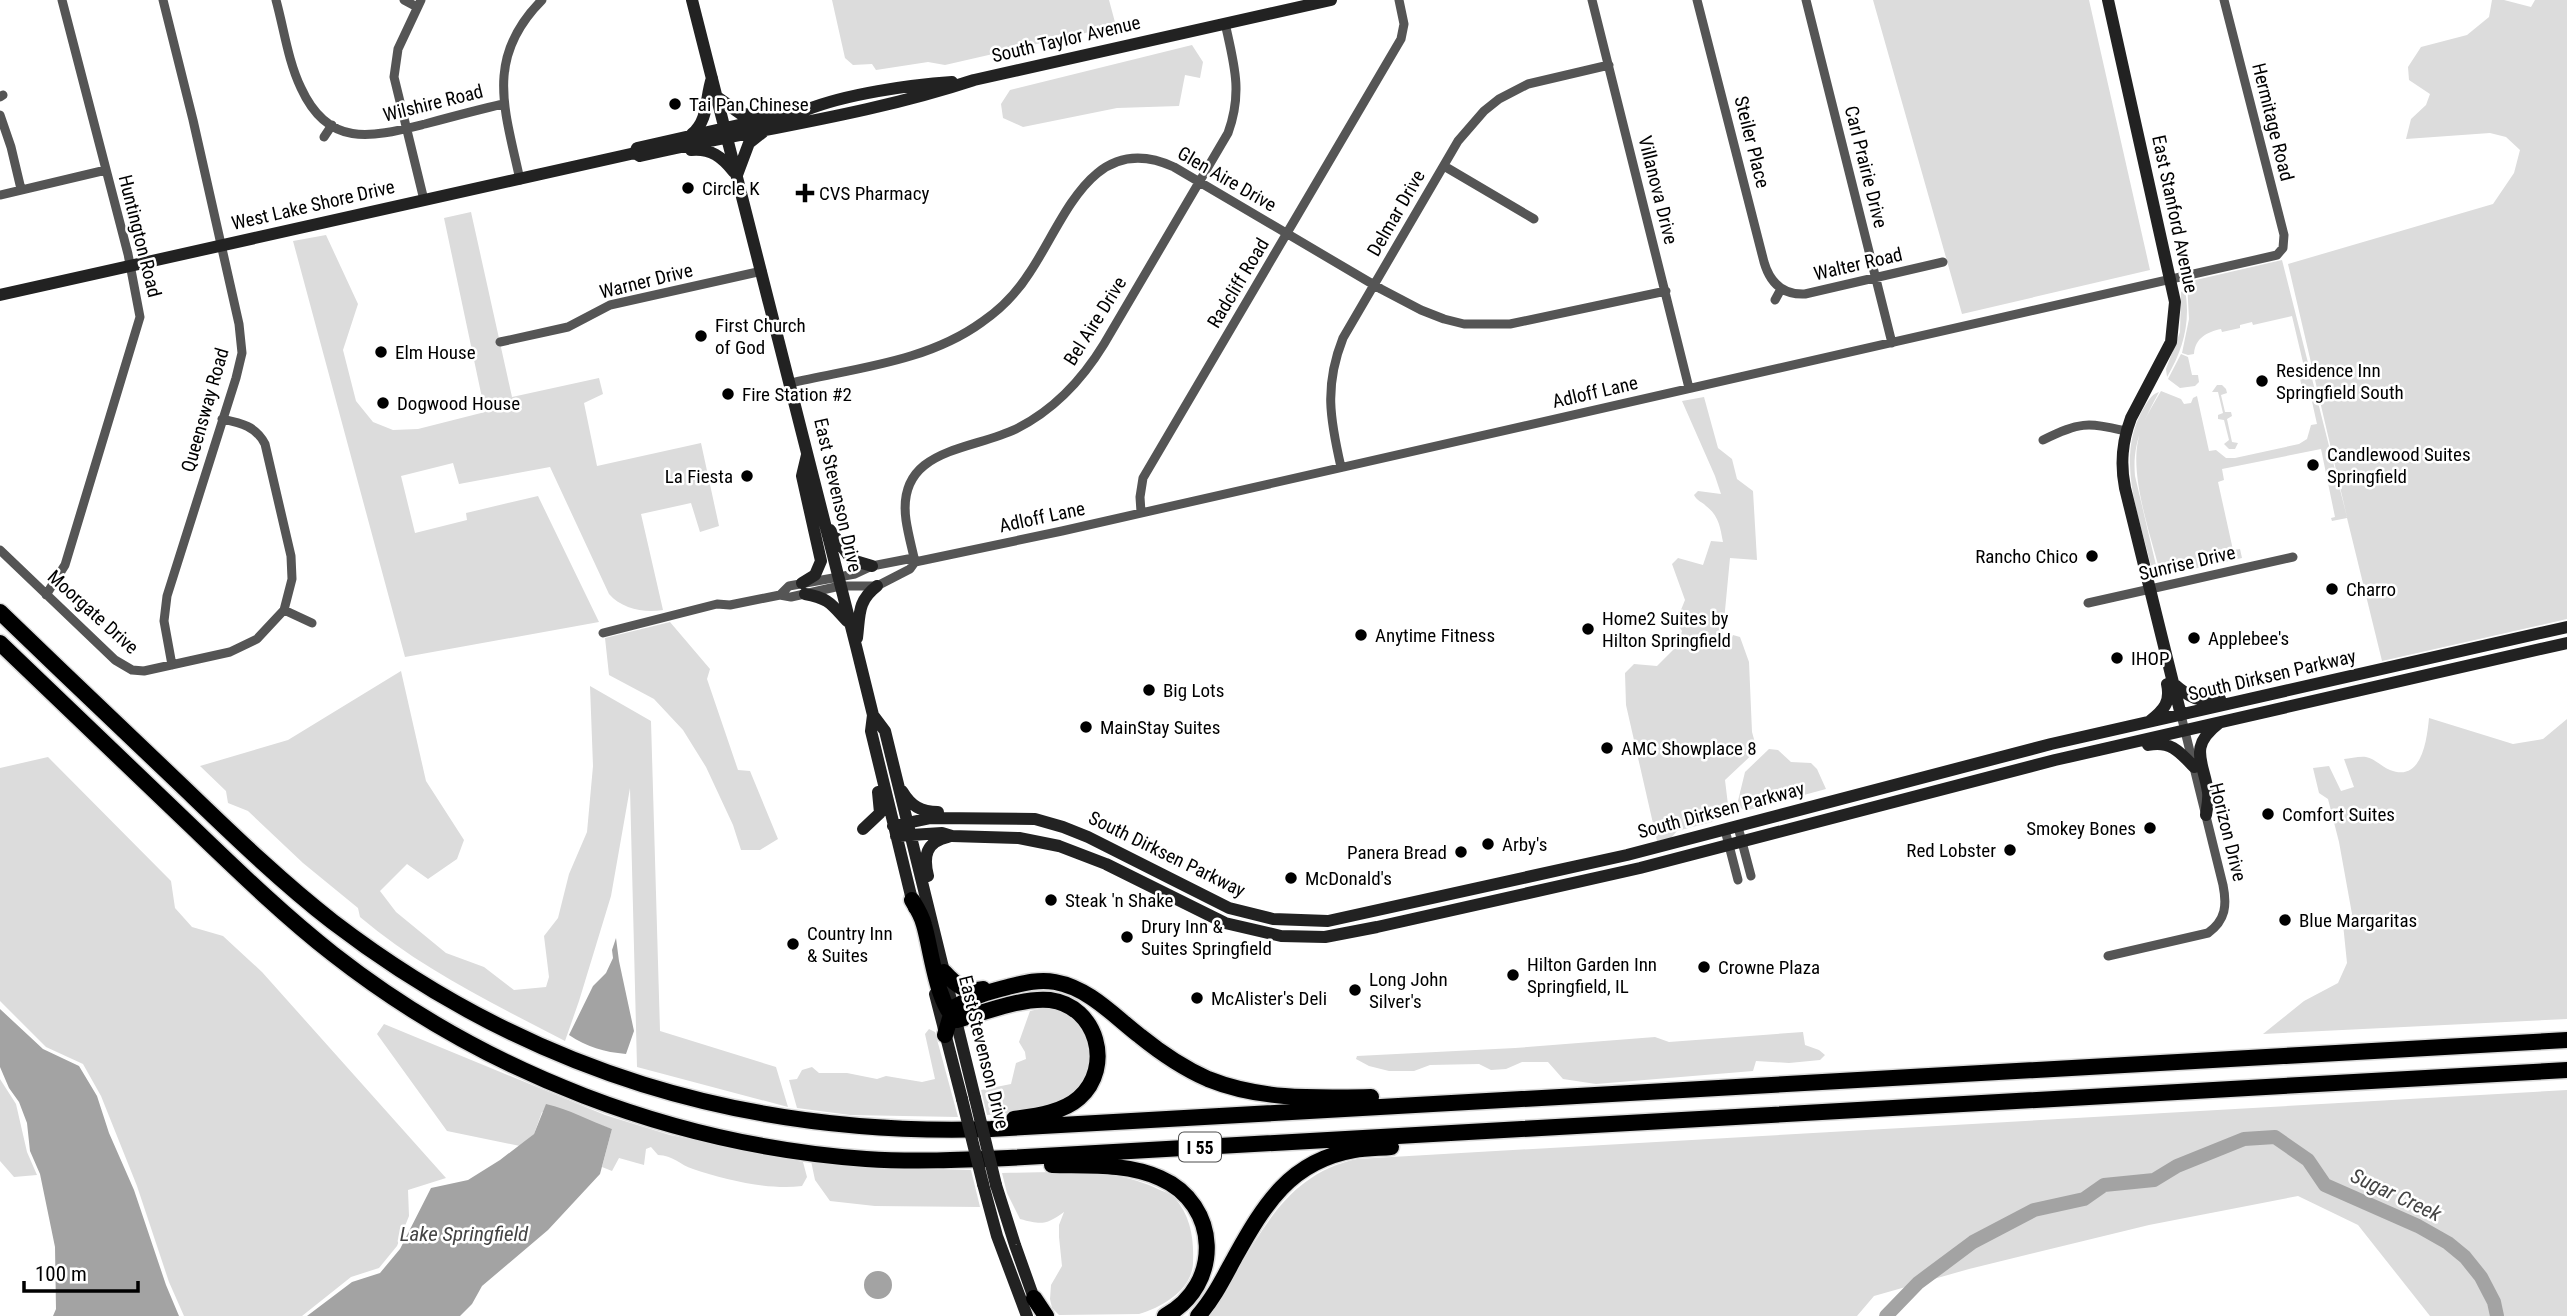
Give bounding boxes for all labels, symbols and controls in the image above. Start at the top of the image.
street label: South Taylor Avenue [989,11,1143,67]
street label: Hermitage Road [2247,61,2299,183]
street label: Wilshire Road [381,79,485,127]
place label: Tai Pan Chinese [689,93,809,116]
street label: Steiler Place [1729,94,1775,190]
marker: Tai Pan Chinese [667,96,683,112]
street label: Carl Prairie Drive [1840,104,1892,231]
street label: Villanova Drive [1633,133,1683,247]
street label: East Stanford Avenue [2147,133,2203,295]
street label: Glen Aire Drive [1174,141,1281,217]
street label: Delmar Drive [1362,166,1430,260]
street label: Huntington Road [114,172,166,300]
street label: West Lake Shore Drive [229,175,397,235]
place label: Circle K [702,177,760,200]
marker: Circle K [680,180,696,196]
place label: CVS Pharmacy [819,182,929,205]
marker: CVS Pharmacy [797,185,813,201]
street label: Radcliff Road [1202,234,1274,332]
street label: Walter Road [1811,243,1905,285]
street label: Warner Drive [597,258,695,304]
street label: Bel Aire Drive [1059,272,1131,370]
place label: First Church of God [715,314,806,359]
marker: First Church of God [693,328,709,344]
place label: Elm House [395,341,476,364]
marker: Elm House [373,344,389,360]
street label: Queensway Road [176,345,234,475]
place label: Residence Inn Springfield South [2276,359,2404,404]
street label: Adloff Lane [1550,371,1640,413]
marker: Residence Inn Springfield South [2254,373,2270,389]
place label: Fire Station #2 [742,383,852,406]
marker: Fire Station #2 [720,386,736,402]
place label: Dogwood House [397,392,520,415]
marker: Dogwood House [375,395,391,411]
street label: East Stevenson Drive [809,416,867,574]
place label: Candlewood Suites Springfield [2327,443,2471,488]
marker: Candlewood Suites Springfield [2305,457,2321,473]
place label: La Fiesta [665,465,733,488]
marker: La Fiesta [739,468,755,484]
street label: Adloff Lane [997,497,1087,537]
street label: Sunrise Drive [2137,541,2238,585]
place label: Rancho Chico [1975,545,2078,568]
marker: Rancho Chico [2084,548,2100,564]
street label: Moorgate Drive [43,565,143,659]
place label: Charro [2346,578,2396,601]
marker: Charro [2324,581,2340,597]
place label: Home2 Suites by Hilton Springfield [1602,607,1731,652]
marker: Home2 Suites by Hilton Springfield [1580,621,1596,637]
place label: Anytime Fitness [1375,624,1495,647]
marker: Anytime Fitness [1353,627,1369,643]
place label: Applebee's [2208,627,2289,650]
marker: Applebee's [2186,630,2202,646]
street label: South Dirksen Parkway [2186,644,2358,705]
place label: IHOP [2131,647,2169,670]
marker: IHOP [2109,650,2125,666]
place label: Big Lots [1163,679,1224,702]
marker: Big Lots [1141,682,1157,698]
place label: MainStay Suites [1100,716,1220,739]
marker: MainStay Suites [1078,719,1094,735]
place label: AMC Showplace 8 [1621,737,1757,760]
marker: AMC Showplace 8 [1599,740,1615,756]
street label: South Dirksen Parkway [1635,777,1807,843]
street label: Horizon Drive [2205,780,2251,884]
place label: Comfort Suites [2282,803,2395,826]
street label: South Dirksen Parkway [1085,806,1249,902]
marker: Comfort Suites [2260,806,2276,822]
place label: Smokey Bones [2026,817,2136,840]
marker: Smokey Bones [2142,820,2158,836]
place label: Arby's [1502,833,1547,856]
marker: Arby's [1480,836,1496,852]
place label: Red Lobster [1906,839,1996,862]
place label: Panera Bread [1347,841,1447,864]
marker: Red Lobster [2002,842,2018,858]
marker: Panera Bread [1453,844,1469,860]
place label: McDonald's [1305,867,1392,890]
marker: McDonald's [1283,870,1299,886]
place label: Steak 'n Shake [1065,889,1174,912]
marker: Steak 'n Shake [1043,892,1059,908]
place label: Blue Margaritas [2299,909,2417,932]
marker: Blue Margaritas [2277,912,2293,928]
place label: Drury Inn & Suites Springfield [1141,915,1272,960]
place label: Country Inn & Suites [807,922,893,967]
marker: Drury Inn & Suites Springfield [1119,929,1135,945]
marker: Country Inn & Suites [785,936,801,952]
place label: Hilton Garden Inn Springfield, IL [1527,953,1657,998]
place label: Crowne Plaza [1718,956,1820,979]
marker: Crowne Plaza [1696,959,1712,975]
marker: Hilton Garden Inn Springfield, IL [1505,967,1521,983]
place label: Long John Silver's [1369,968,1448,1013]
street label: East Stevenson Drive [954,973,1014,1131]
marker: Long John Silver's [1347,982,1363,998]
place label: McAlister's Deli [1211,987,1327,1010]
marker: McAlister's Deli [1189,990,1205,1006]
road number: I 55 [1179,1132,1221,1162]
water label: Sugar Creek [2347,1164,2446,1227]
water label: Lake Springfield [400,1222,529,1246]
scale bar [24,1250,138,1294]
text: 100 m [35,1262,87,1286]

